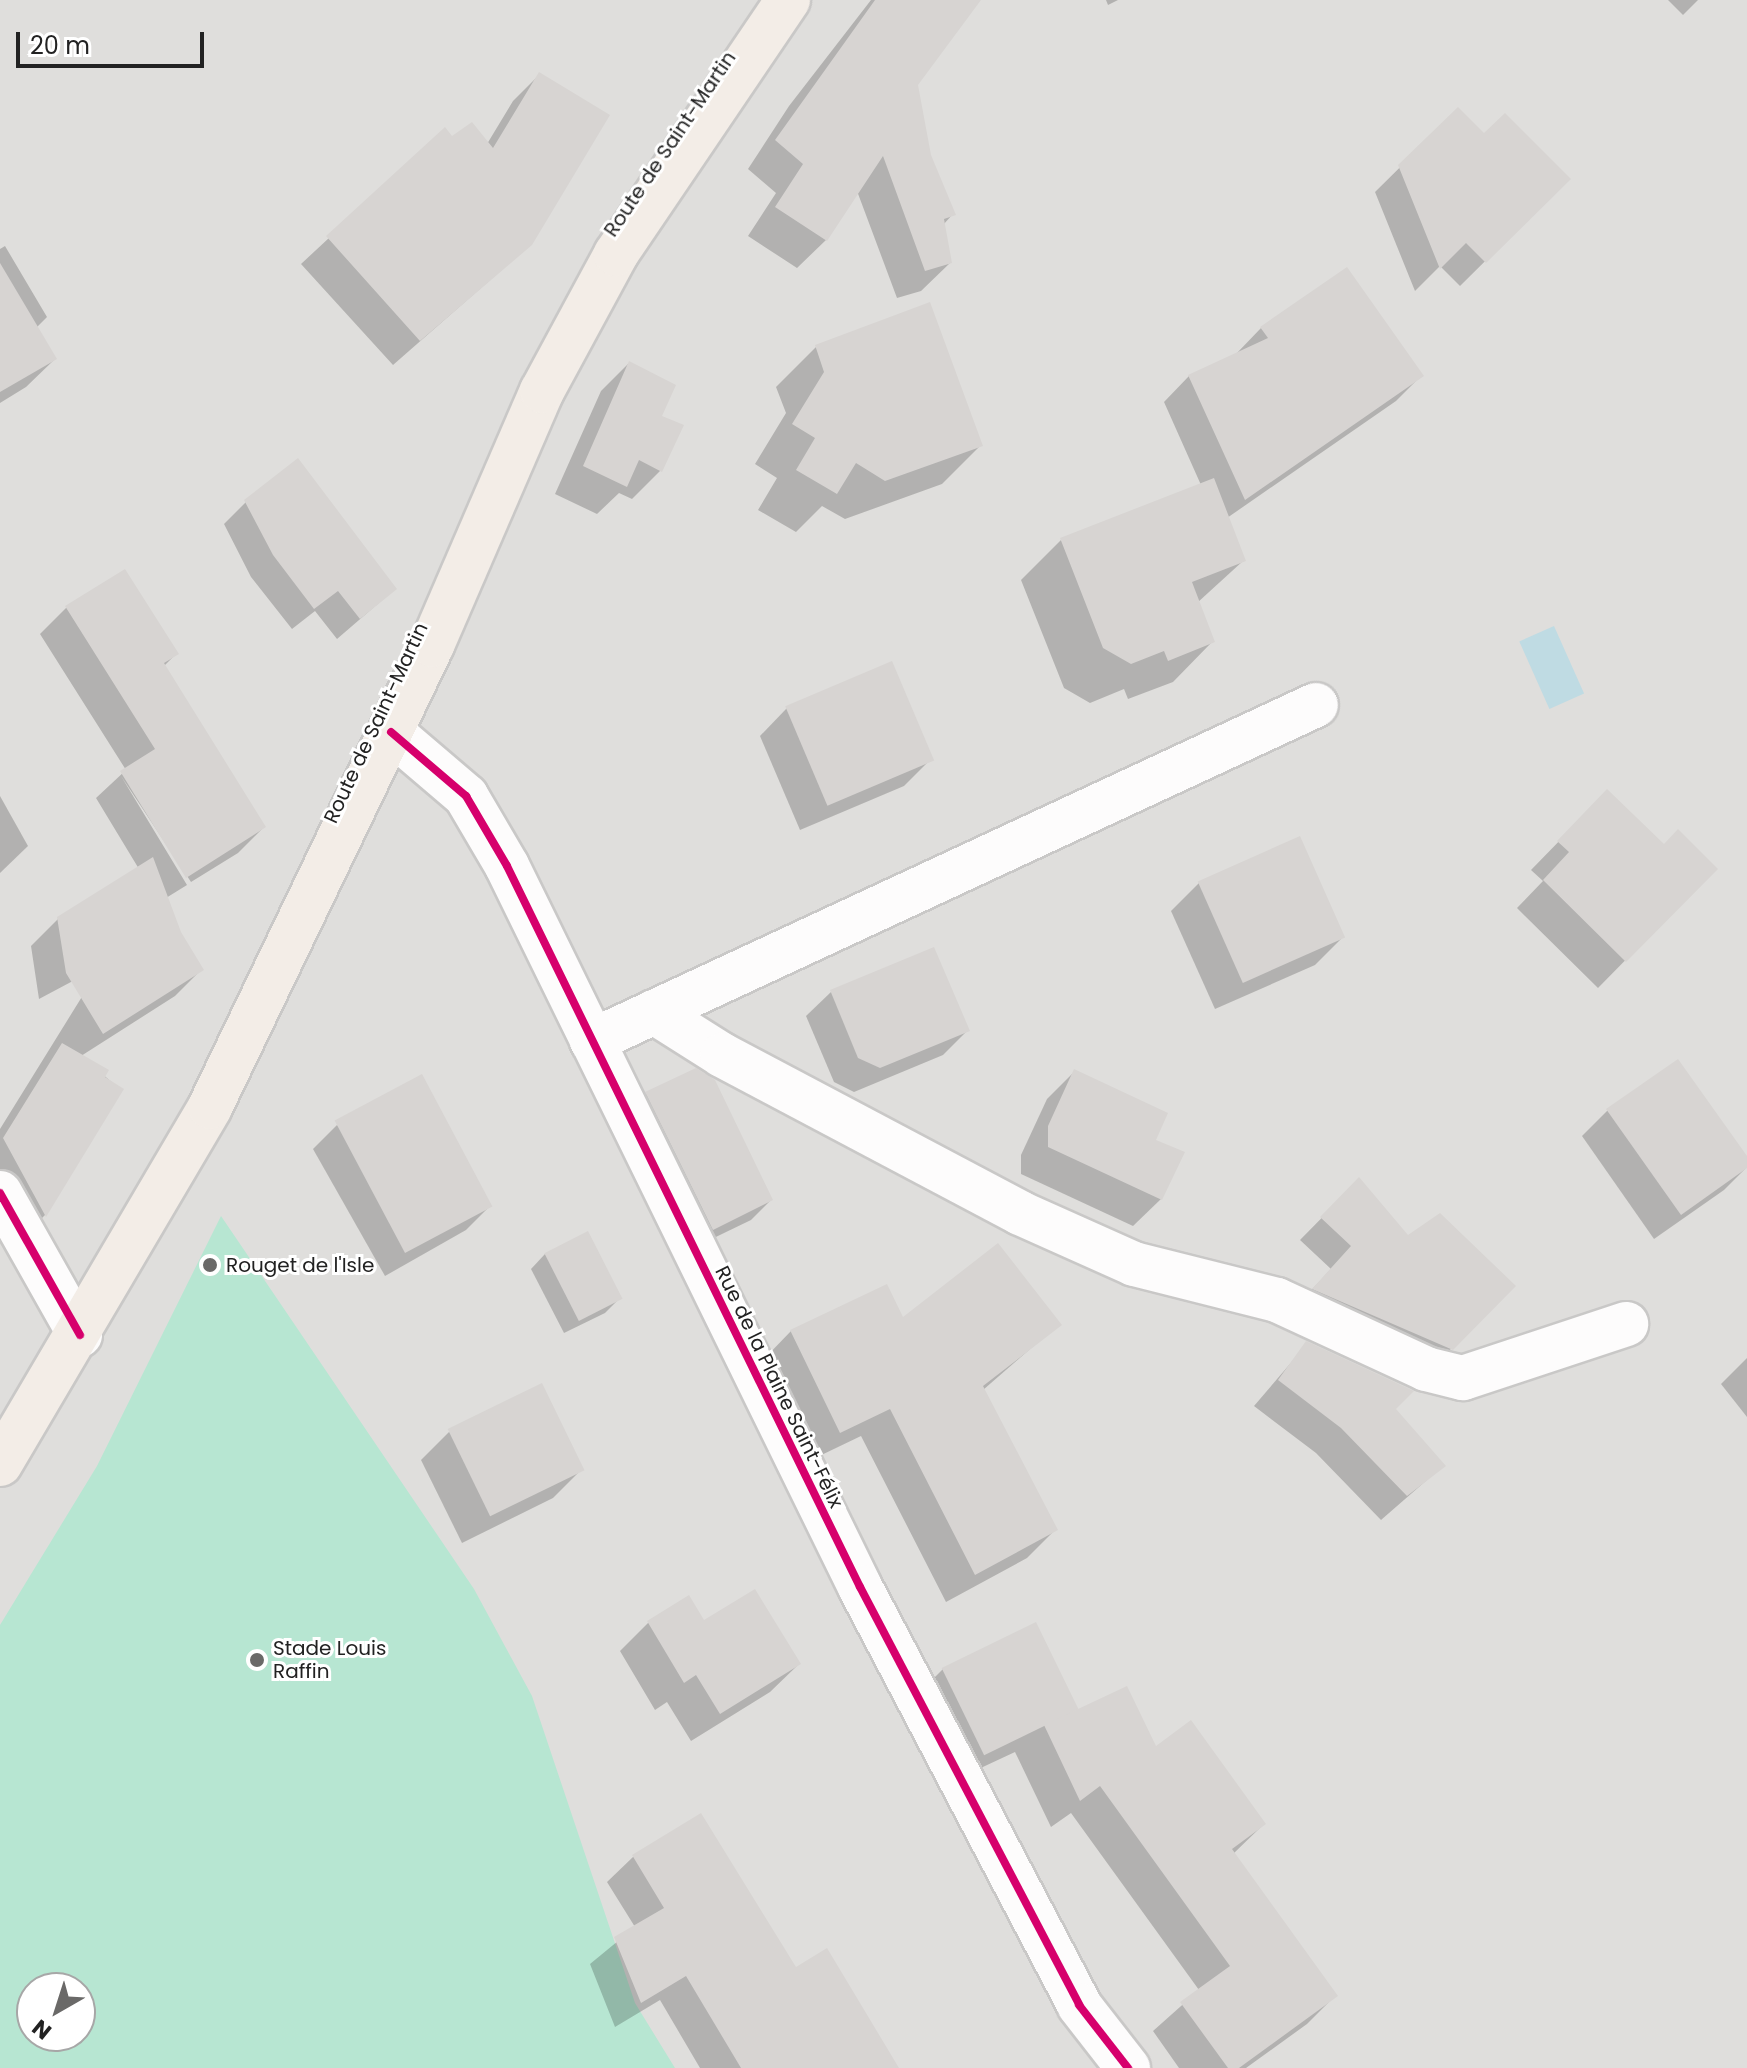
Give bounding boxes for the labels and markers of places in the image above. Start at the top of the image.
place label: Rouget de l'Isle [226,1253,374,1277]
marker: Rouget de l'Isle [201,1256,219,1274]
place label: Stade Louis Raffin [273,1636,386,1683]
marker: Stade Louis Raffin [248,1651,266,1669]

